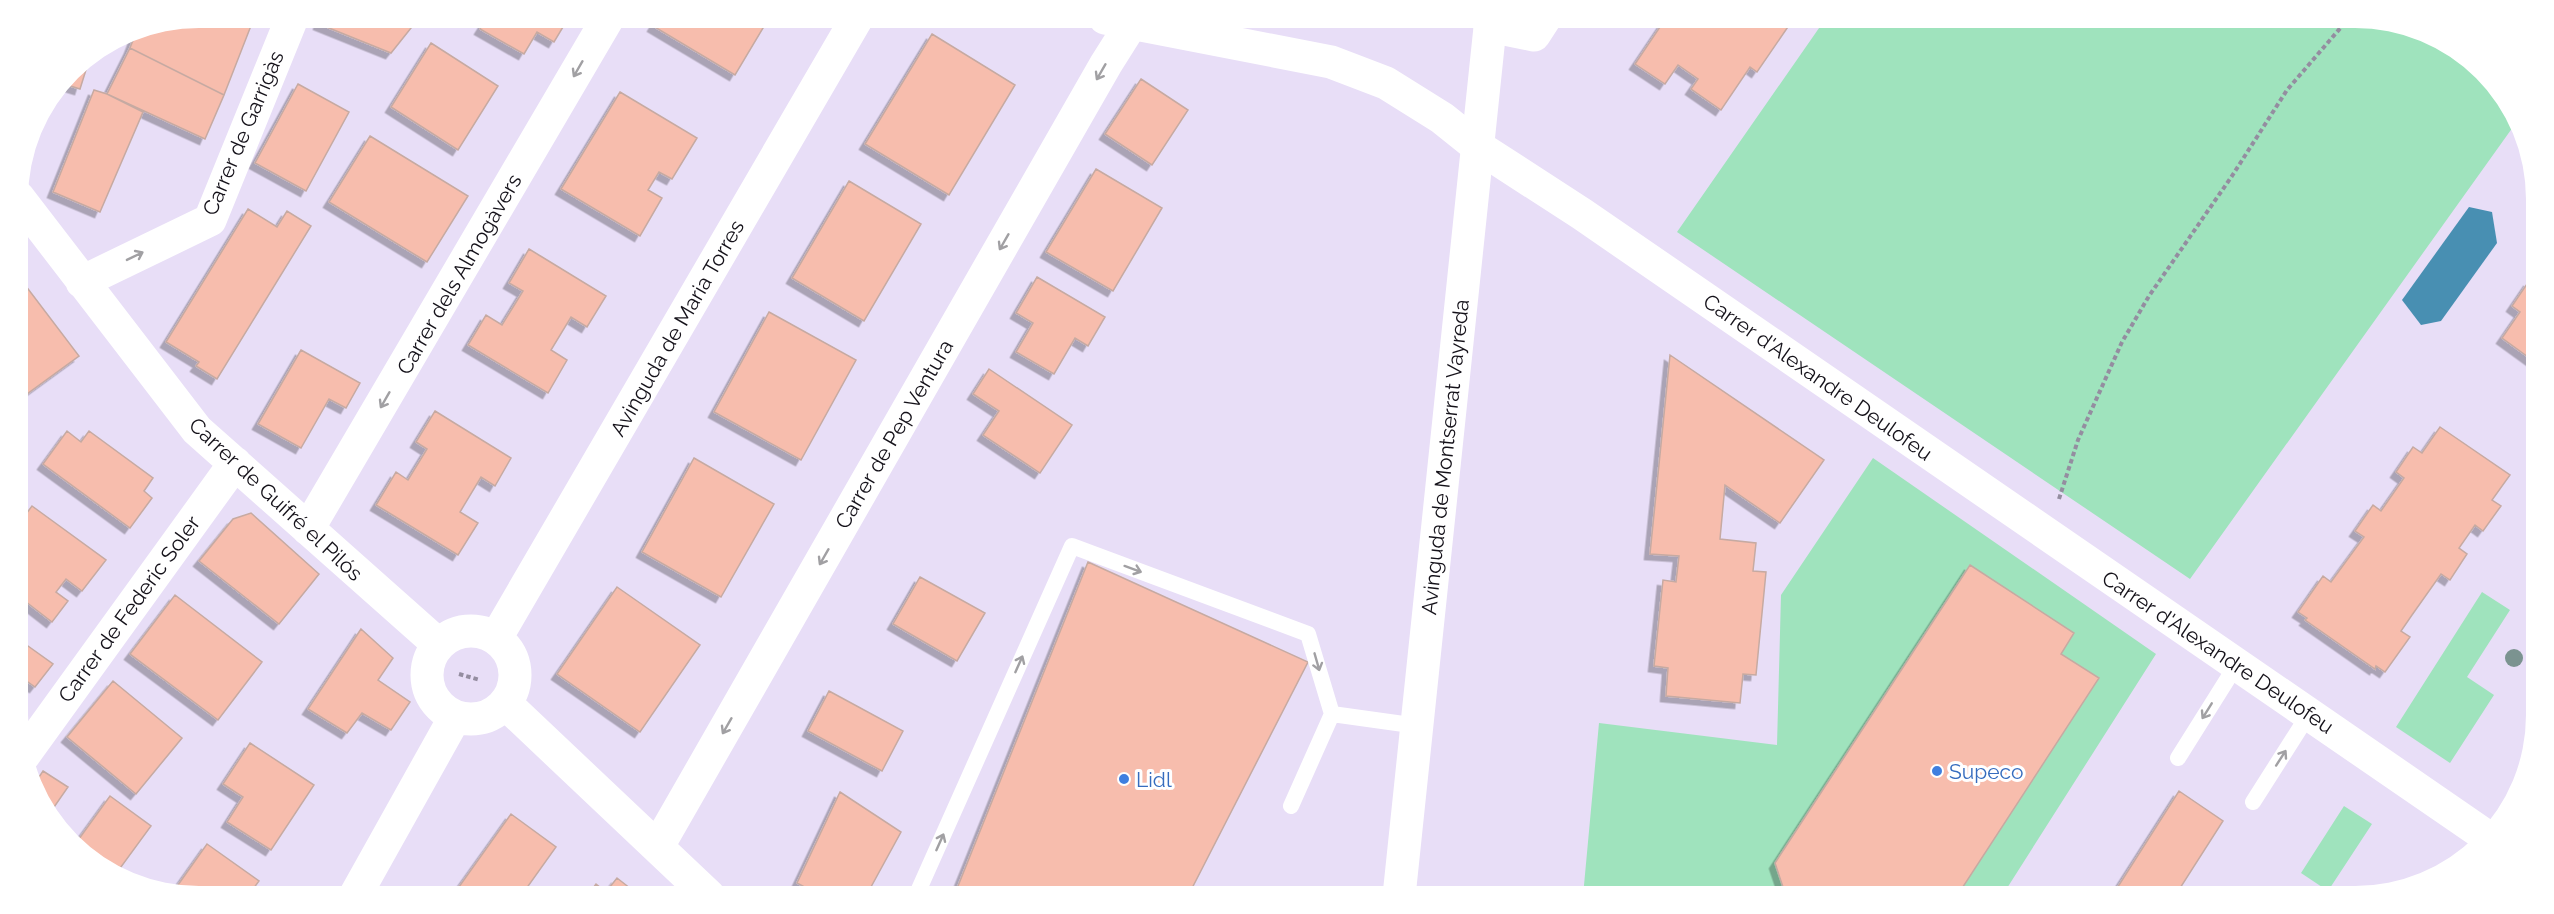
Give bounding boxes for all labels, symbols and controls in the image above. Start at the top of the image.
street label: Carrer de Garrigàs [197,47,289,219]
one-way arrow [572,60,584,77]
one-way arrow [1095,63,1107,80]
street label: Carrer dels Almogàvers [391,169,527,379]
street label: Avinguda de Maria Torres [605,216,749,440]
one-way arrow [998,232,1009,250]
one-way arrow [125,250,143,262]
street label: Carrer d'Alexandre Deulofeu [1699,288,1937,466]
street label: Avinguda de Montserrat Vayreda [1416,298,1474,616]
street label: Carrer de Pep Ventura [830,335,958,533]
one-way arrow [379,391,391,408]
street label: Carrer de Guifré el Pilós [184,412,368,586]
street label: Carrer de Federic Soler [53,510,205,707]
one-way arrow [818,548,830,565]
one-way arrow [1123,564,1142,575]
street label: Carrer d'Alexandre Deulofeu [2098,565,2338,739]
one-way arrow [1312,652,1323,671]
one-way arrow [1014,656,1025,674]
one-way arrow [2201,702,2213,719]
one-way arrow [721,717,733,734]
one-way arrow [2275,750,2288,767]
place label: Supeco [1949,759,2023,784]
marker: Supeco [1930,764,1944,778]
place label: Lidl [1136,767,1172,792]
marker: Lidl [1117,772,1131,786]
one-way arrow [935,834,946,852]

